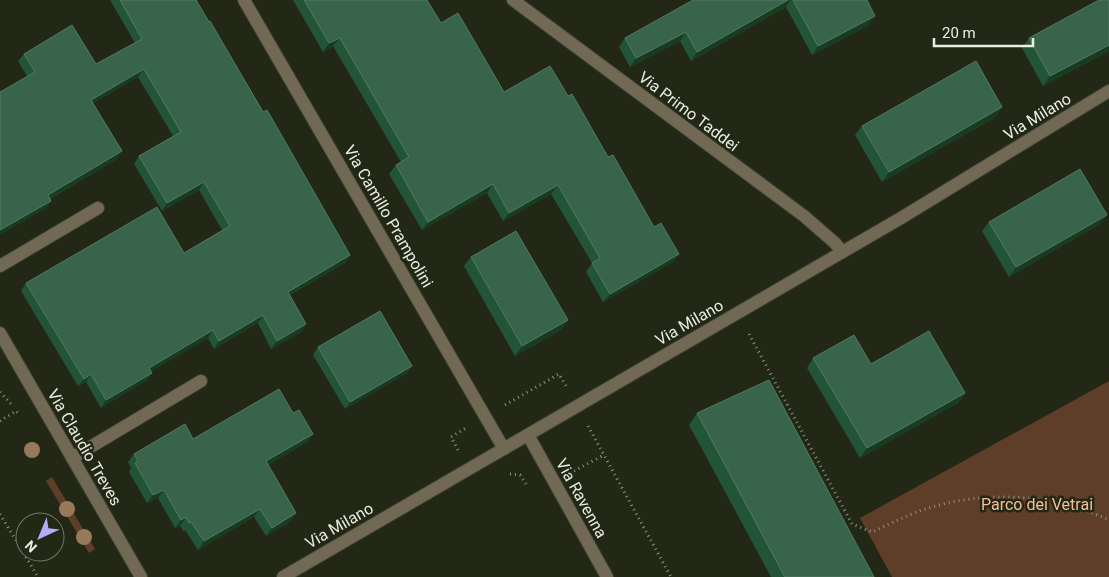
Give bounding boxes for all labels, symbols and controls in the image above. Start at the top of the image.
scale bar [934,15,1033,47]
text: 20 m [942,24,976,42]
street label: Via Primo Taddei [635,67,743,155]
street label: Via Milano [1000,89,1074,144]
street label: Via Camillo Prampolini [340,142,437,291]
street label: Via Milano [652,295,727,349]
street label: Via Claudio Treves [44,386,126,509]
street label: Via Ravenna [552,455,611,541]
park label: Parco dei Vetrai [981,495,1093,514]
street label: Via Milano [302,498,377,552]
north arrow [15,512,65,562]
text: N [22,537,40,556]

